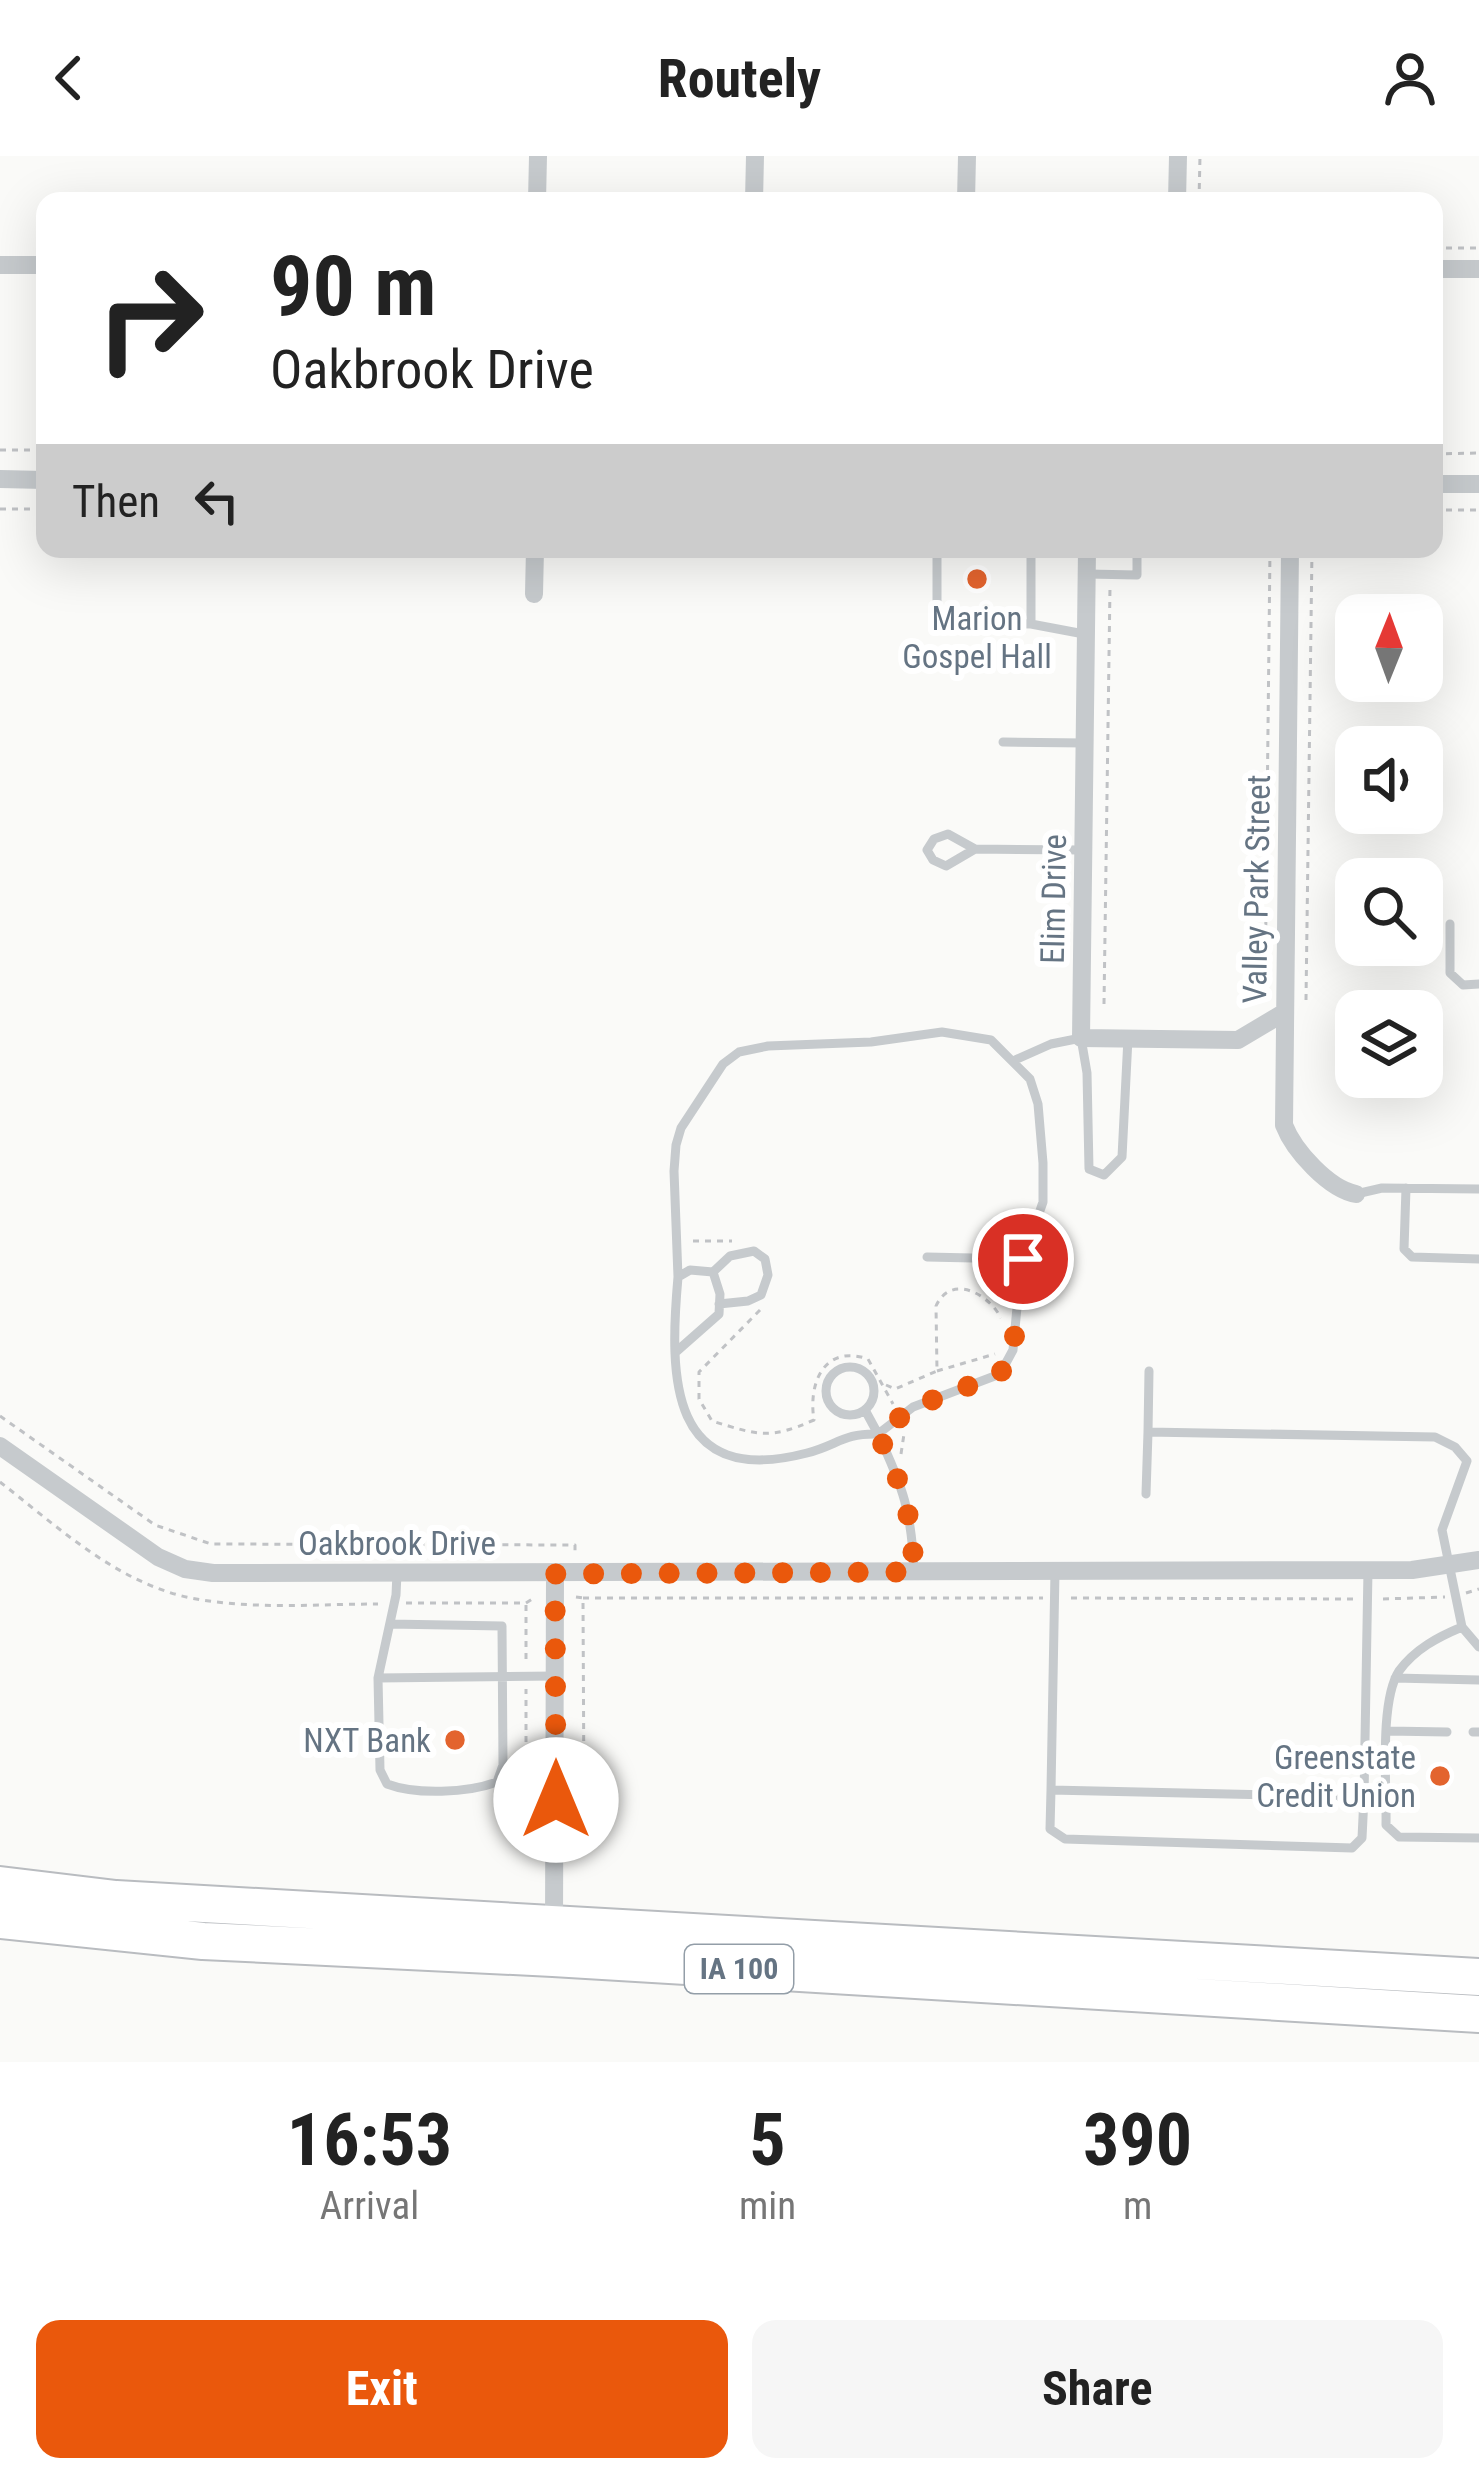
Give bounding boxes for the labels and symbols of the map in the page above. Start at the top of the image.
marker: Marion Gospel Hall [964,566,990,592]
north arrow [1335,594,1443,702]
place label: Marion Gospel Hall [902,599,1052,676]
street label: Valley Park Street [1235,774,1278,1004]
street label: Elim Drive [1033,834,1074,964]
pin [972,1208,1074,1310]
street label: Oakbrook Drive [298,1524,496,1563]
place label: NXT Bank [303,1721,431,1760]
marker: NXT Bank [442,1727,468,1753]
position arrow [493,1737,619,1863]
place label: Greenstate Credit Union [1256,1738,1416,1815]
marker: Greenstate Credit Union [1427,1763,1453,1789]
road number: IA 100 [685,1945,793,1993]

